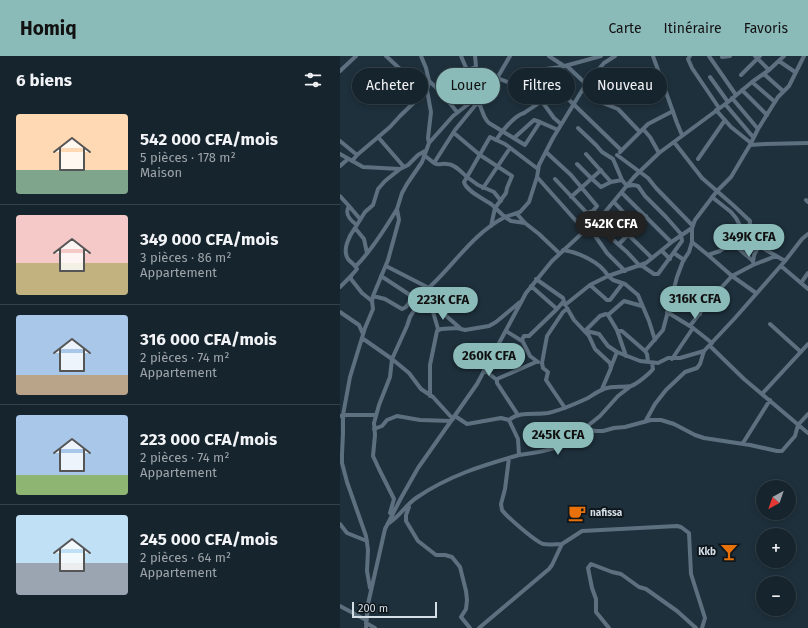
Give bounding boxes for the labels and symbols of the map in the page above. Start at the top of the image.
pin: 542K CFA [570,211,652,245]
pin: 349K CFA [708,224,790,258]
pin: 316K CFA [654,286,736,320]
pin: 223K CFA [402,287,484,321]
pin: 260K CFA [448,343,530,377]
pin: 245K CFA [517,422,599,456]
north arrow [756,480,796,520]
cafe icon: nafissa [567,503,587,523]
place label: nafissa [590,507,623,519]
bar icon: Kkb [719,542,739,562]
place label: Kkb [698,546,716,558]
scale bar [352,600,437,619]

